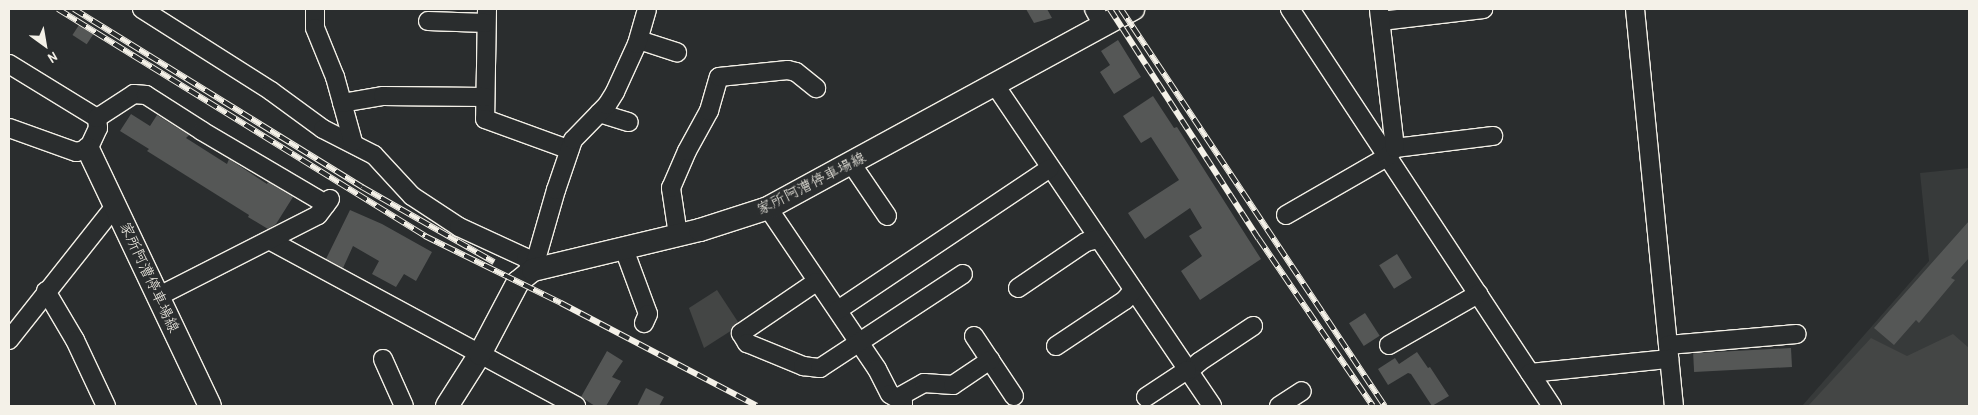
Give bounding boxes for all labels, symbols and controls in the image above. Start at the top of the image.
north arrow [20,20,70,70]
text: N [45,48,61,68]
street label: 家所阿漕停車場線 [753,148,869,218]
street label: 家所阿漕停車場線 [116,219,184,335]

